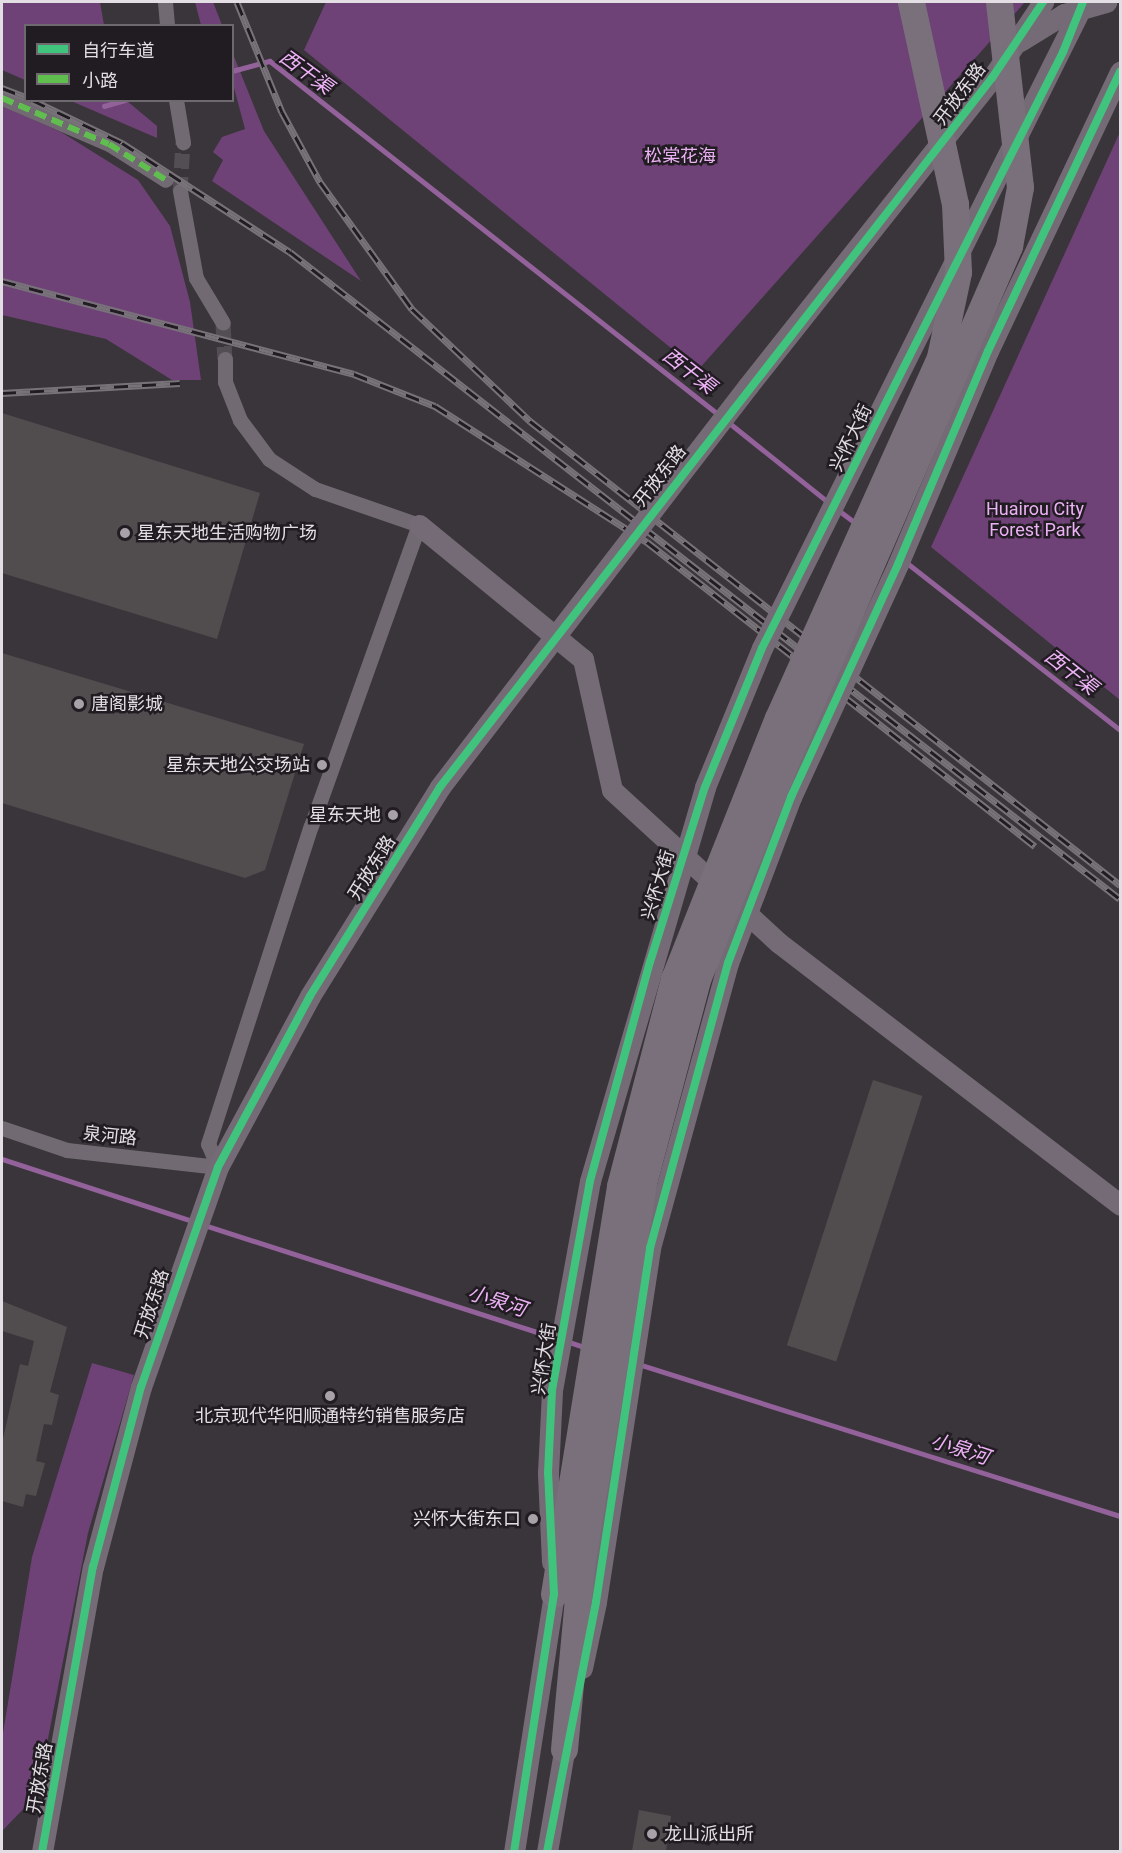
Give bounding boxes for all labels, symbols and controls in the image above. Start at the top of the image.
legend [24,24,234,102]
text: 自行车道 [82,40,154,61]
water label: 西干渠 [275,45,337,99]
street label: 开放东路 [930,59,990,129]
text: 小路 [82,70,118,91]
park label: 松棠花海 [644,145,716,167]
water label: 西干渠 [658,343,720,399]
street label: 兴怀大街 [826,401,876,475]
street label: 开放东路 [629,441,691,511]
park label: Huairou City Forest Park [986,499,1084,542]
place label: 星东天地生活购物广场 [137,522,317,544]
marker: 星东天地生活购物广场 [118,526,132,540]
water label: 西干渠 [1040,644,1102,700]
place label: 唐阁影城 [91,693,163,715]
marker: 唐阁影城 [72,697,86,711]
place label: 星东天地公交场站 [166,754,310,776]
marker: 星东天地公交场站 [315,758,329,772]
place label: 星东天地 [309,804,381,826]
marker: 星东天地 [386,808,400,822]
street label: 开放东路 [344,832,400,904]
street label: 兴怀大街 [637,847,679,923]
street label: 泉河路 [82,1122,138,1150]
street label: 开放东路 [131,1266,173,1342]
water label: 小泉河 [465,1280,529,1322]
street label: 兴怀大街 [528,1322,560,1396]
marker: 北京现代华阳顺通特约销售服务店 [323,1389,337,1403]
place label: 北京现代华阳顺通特约销售服务店 [195,1405,465,1427]
water label: 小泉河 [928,1428,992,1470]
place label: 兴怀大街东口 [413,1508,521,1530]
marker: 兴怀大街东口 [526,1512,540,1526]
street label: 开放东路 [23,1741,57,1815]
place label: 龙山派出所 [664,1823,754,1845]
marker: 龙山派出所 [645,1827,659,1841]

